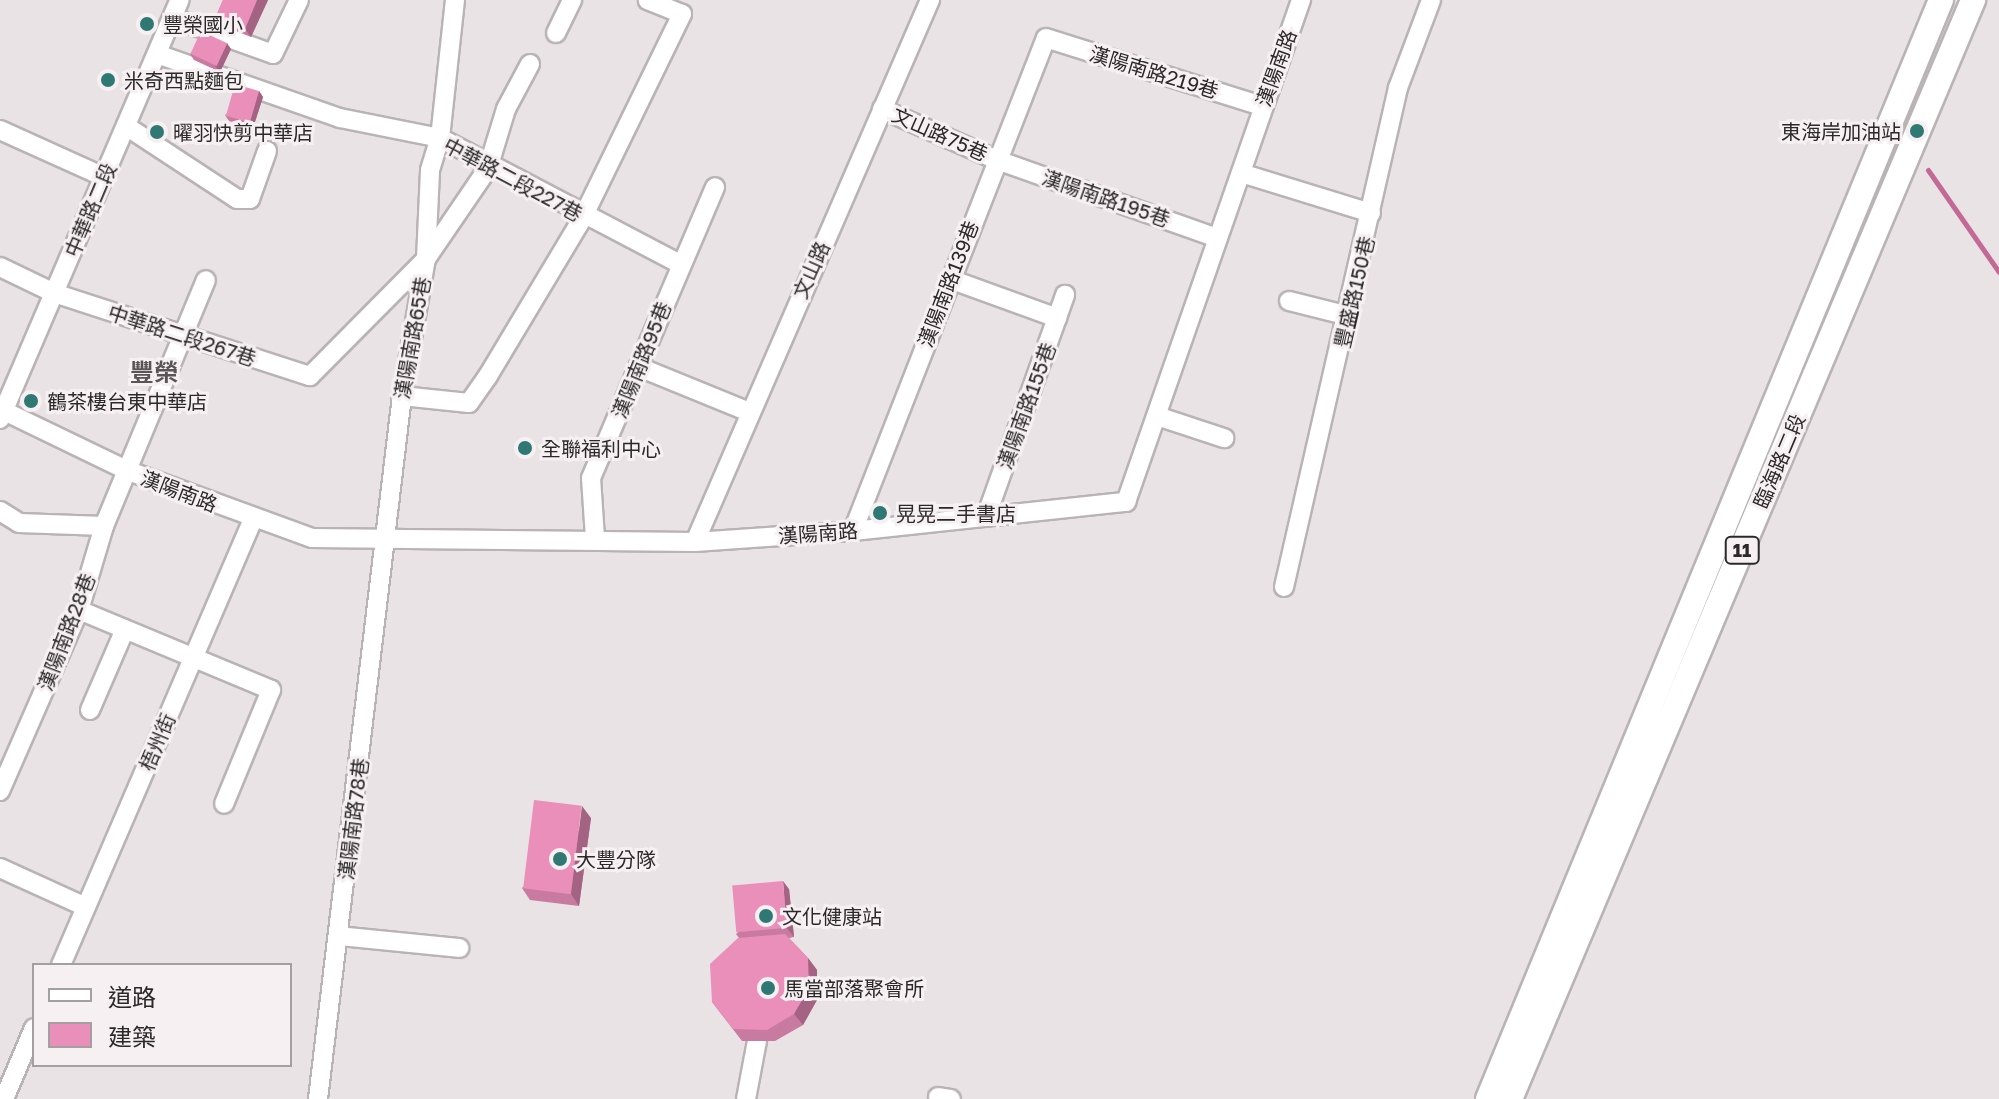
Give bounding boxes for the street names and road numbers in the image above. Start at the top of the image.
street label: 漢陽南路 [1251,26,1301,110]
street label: 漢陽南路219巷 [1087,41,1221,103]
street label: 文山路75巷 [888,102,992,166]
street label: 中華路二段227巷 [439,132,587,226]
street label: 中華路二段 [59,159,121,261]
street label: 漢陽南路195巷 [1039,165,1173,231]
street label: 漢陽南路139巷 [913,217,983,351]
street label: 豐盛路150巷 [1330,234,1378,350]
street label: 文山路 [788,238,834,302]
street label: 漢陽南路65巷 [389,275,435,401]
street label: 漢陽南路95巷 [607,298,675,422]
street label: 中華路二段267巷 [105,300,259,370]
street label: 漢陽南路155巷 [992,339,1060,473]
street label: 臨海路二段 [1748,410,1810,512]
street label: 漢陽南路 [137,465,221,517]
street label: 漢陽南路 [777,518,859,548]
road number: 11 [1724,536,1760,564]
street label: 漢陽南路28巷 [33,570,99,694]
street label: 梧州街 [134,710,180,774]
street label: 漢陽南路78巷 [334,757,372,881]

